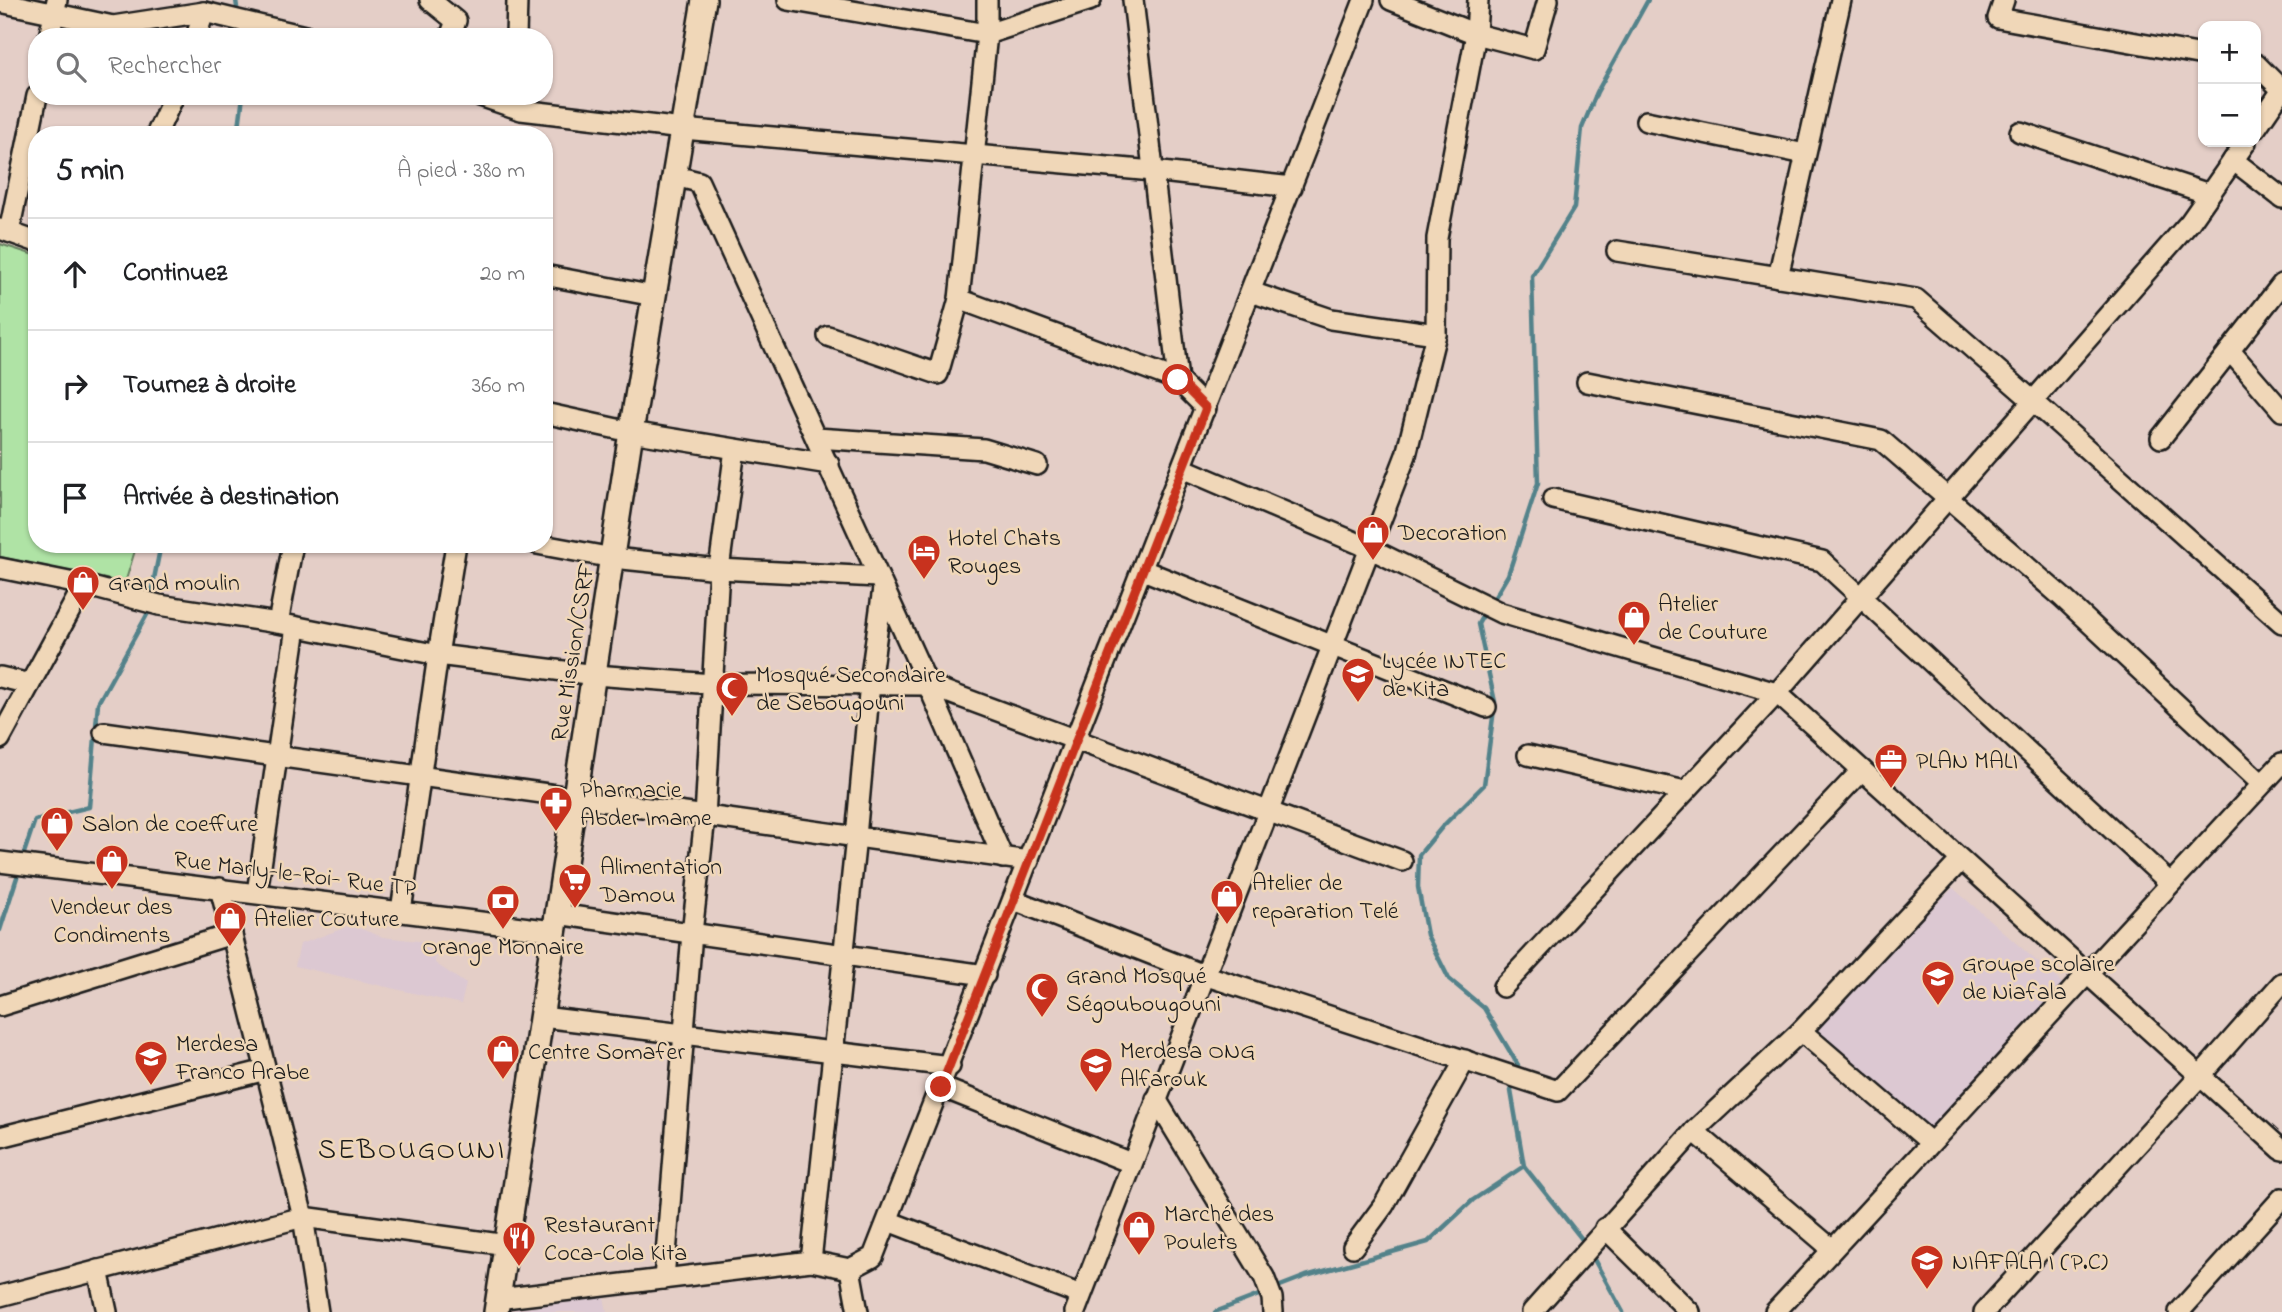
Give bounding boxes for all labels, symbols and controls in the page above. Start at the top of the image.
map controls [2198,21,2261,147]
button: + [2198,21,2261,84]
search box [28,28,553,105]
icon: search [52,48,90,86]
text: Rechercher [108,48,221,86]
button: − [2198,84,2261,147]
text: 5 min [56,150,124,194]
text: À pied · 380 m [397,155,525,188]
icon: ahead [56,255,94,293]
text: Continuez [123,255,227,293]
text: 20 m [480,258,525,291]
route start [1162,364,1193,395]
icon: right [56,367,94,405]
text: Tournez à droite [123,367,296,405]
text: 360 m [472,370,525,403]
icon: arrive [56,479,94,517]
text: Arrivée à destination [123,479,339,517]
shop icon: Decoration [1354,513,1392,562]
place label: Decoration [1397,517,1507,552]
place label: Hotel Chats Rouges [948,522,1061,585]
hotel icon: Hotel Chats Rouges [905,532,943,581]
street label: Rue Mission/CSRF [543,560,606,744]
shop icon: Grand moulin [64,563,102,612]
place label: Grand moulin [108,567,240,602]
place label: Atelier de Couture [1658,588,1768,651]
shop icon: Atelier de Couture [1615,598,1653,647]
place label: Lycée INTEC de Kita [1382,645,1506,708]
school or university icon: Lycée INTEC de Kita [1339,655,1377,704]
place label: Mosqué Secondaire de Sebougouni [756,659,946,722]
mosque icon: Mosqué Secondaire de Sebougouni [713,669,751,718]
office icon: PLAN MALI [1872,741,1910,790]
place label: PLAN MALI [1916,745,2018,780]
place label: Pharmacie Abder Imame [580,774,712,837]
pharmacy icon: Pharmacie Abder Imame [537,784,575,833]
shop icon: Salon de coeffure [38,804,76,853]
place label: Salon de coeffure [82,808,258,843]
shop icon: Vendeur des Condiments [93,842,131,891]
street label: Rue Marly-le-Roi- Rue TP [171,843,418,909]
place label: Alimentation Damou [599,851,722,914]
supermarket icon: Alimentation Damou [556,861,594,910]
place label: Atelier de reparation Telé [1252,867,1399,930]
shop icon: Atelier de reparation Telé [1208,877,1246,926]
bank icon: Orange Monnaire [484,882,522,931]
place label: Vendeur des Condiments [50,891,173,954]
shop icon: Atelier Couture [211,899,249,948]
place label: Atelier Couture [254,903,400,938]
place label: Orange Monnaire [422,931,584,966]
place label: Groupe scolaire de Niafala [1962,948,2115,1011]
school or university icon: Groupe scolaire de Niafala [1919,958,1957,1007]
place label: Grand Mosqué Ségoubougouni [1066,960,1221,1023]
mosque icon: Grand Mosqué Ségoubougouni [1023,970,1061,1019]
place label: Merdesa Franco Arabe [175,1028,310,1091]
shop icon: Centre Somafer [484,1032,522,1081]
place label: Merdesa ONG Alfarouk [1120,1035,1255,1098]
place label: Centre Somafer [528,1036,685,1071]
school or university icon: Merdesa Franco Arabe [132,1038,170,1087]
school or university icon: Merdesa ONG Alfarouk [1077,1045,1115,1094]
route end [925,1071,956,1102]
district label: SEBOUGOUNI [318,1131,506,1172]
place label: Marché des Poulets [1164,1198,1274,1261]
shop icon: Marché des Poulets [1120,1208,1158,1257]
place label: Restaurant Coca-Cola Kita [544,1209,687,1272]
restaurant icon: Restaurant Coca-Cola Kita [500,1219,538,1268]
school or university icon: NIAFALA I (P.C) [1908,1242,1946,1291]
place label: NIAFALA I (P.C) [1952,1246,2108,1281]

